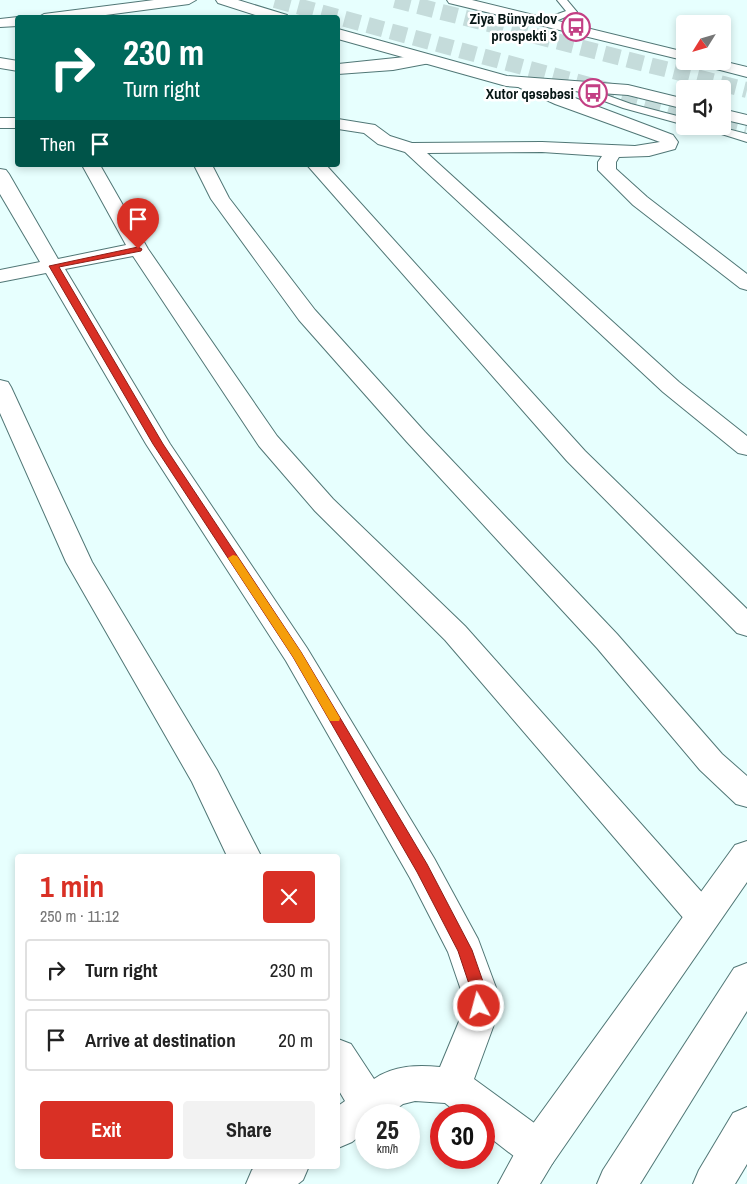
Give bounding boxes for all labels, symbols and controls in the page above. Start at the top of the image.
place label: Ziya Bünyadov prospekti 3 [470,8,557,46]
bus stop icon: Ziya Bünyadov prospekti 3 [561,12,591,42]
north arrow [676,15,731,70]
map controls [676,15,731,135]
text: 230 m [123,29,204,76]
icon: right [40,35,105,100]
text: Turn right [123,74,200,104]
bus stop icon: Xutor qəsəbəsi [578,78,608,108]
button: sound [676,80,731,135]
place label: Xutor qəsəbəsi [486,83,574,104]
icon: arrive [86,130,114,158]
text: Then [40,131,76,157]
pin [117,198,159,249]
icon: arrive [124,205,152,233]
text: 1 min [40,866,104,906]
button: close [263,871,315,923]
text: 250 m · 11:12 [40,905,119,927]
icon: right [42,956,70,984]
text: Turn right [85,957,157,983]
text: 230 m [270,957,313,983]
position arrow [452,979,504,1031]
icon: arrive [42,1026,70,1054]
text: Arrive at destination [85,1027,236,1053]
text: 20 m [278,1027,313,1053]
button: Exit [40,1101,173,1159]
button: Share [183,1101,315,1159]
speed limit sign: 30 [430,1104,495,1169]
text: 25 [376,1113,399,1147]
text: km/h [377,1141,398,1157]

